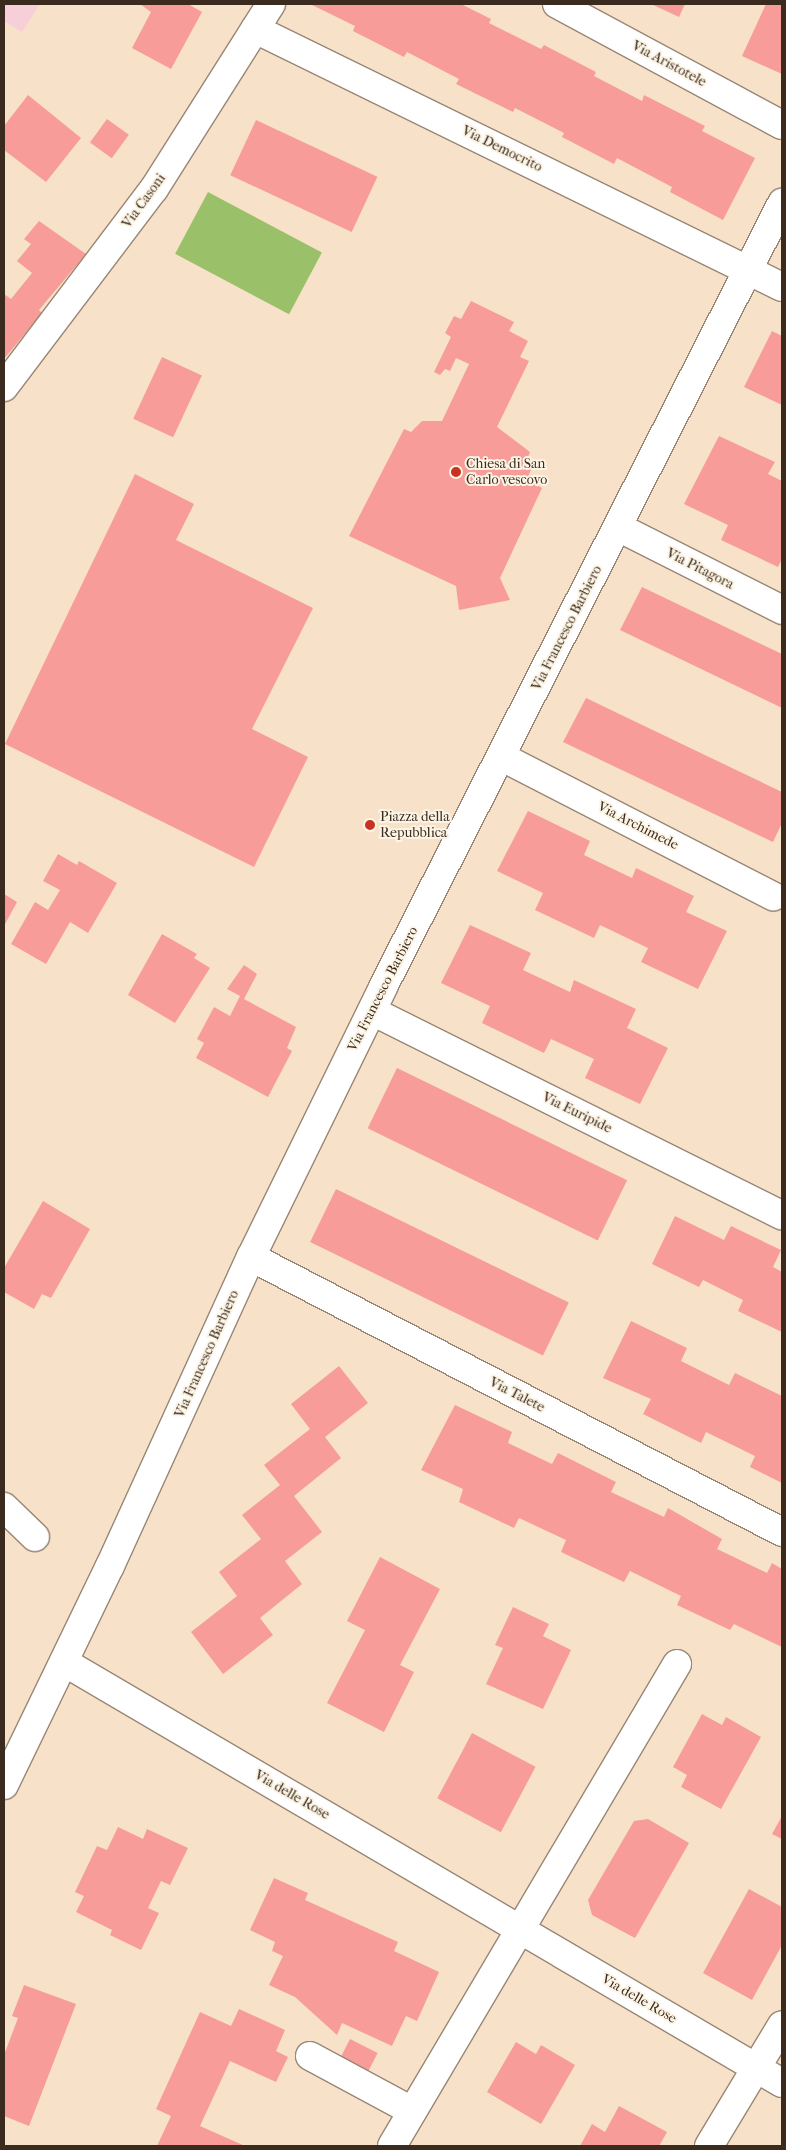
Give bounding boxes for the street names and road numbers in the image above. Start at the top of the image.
street label: Via Aristotele [629,37,709,91]
street label: Via Democrito [459,122,545,176]
street label: Via Casoni [119,171,169,231]
street label: Via Pitagora [663,545,737,593]
street label: Via Francesco Barbiero [528,563,606,693]
street label: Via Archimede [595,798,681,854]
street label: Via Francesco Barbiero [344,924,422,1054]
street label: Via Euripide [539,1089,615,1137]
street label: Via Francesco Barbiero [171,1288,243,1420]
street label: Via Talete [486,1374,548,1416]
street label: Via delle Rose [251,1767,333,1823]
street label: Via delle Rose [598,1971,680,2027]

